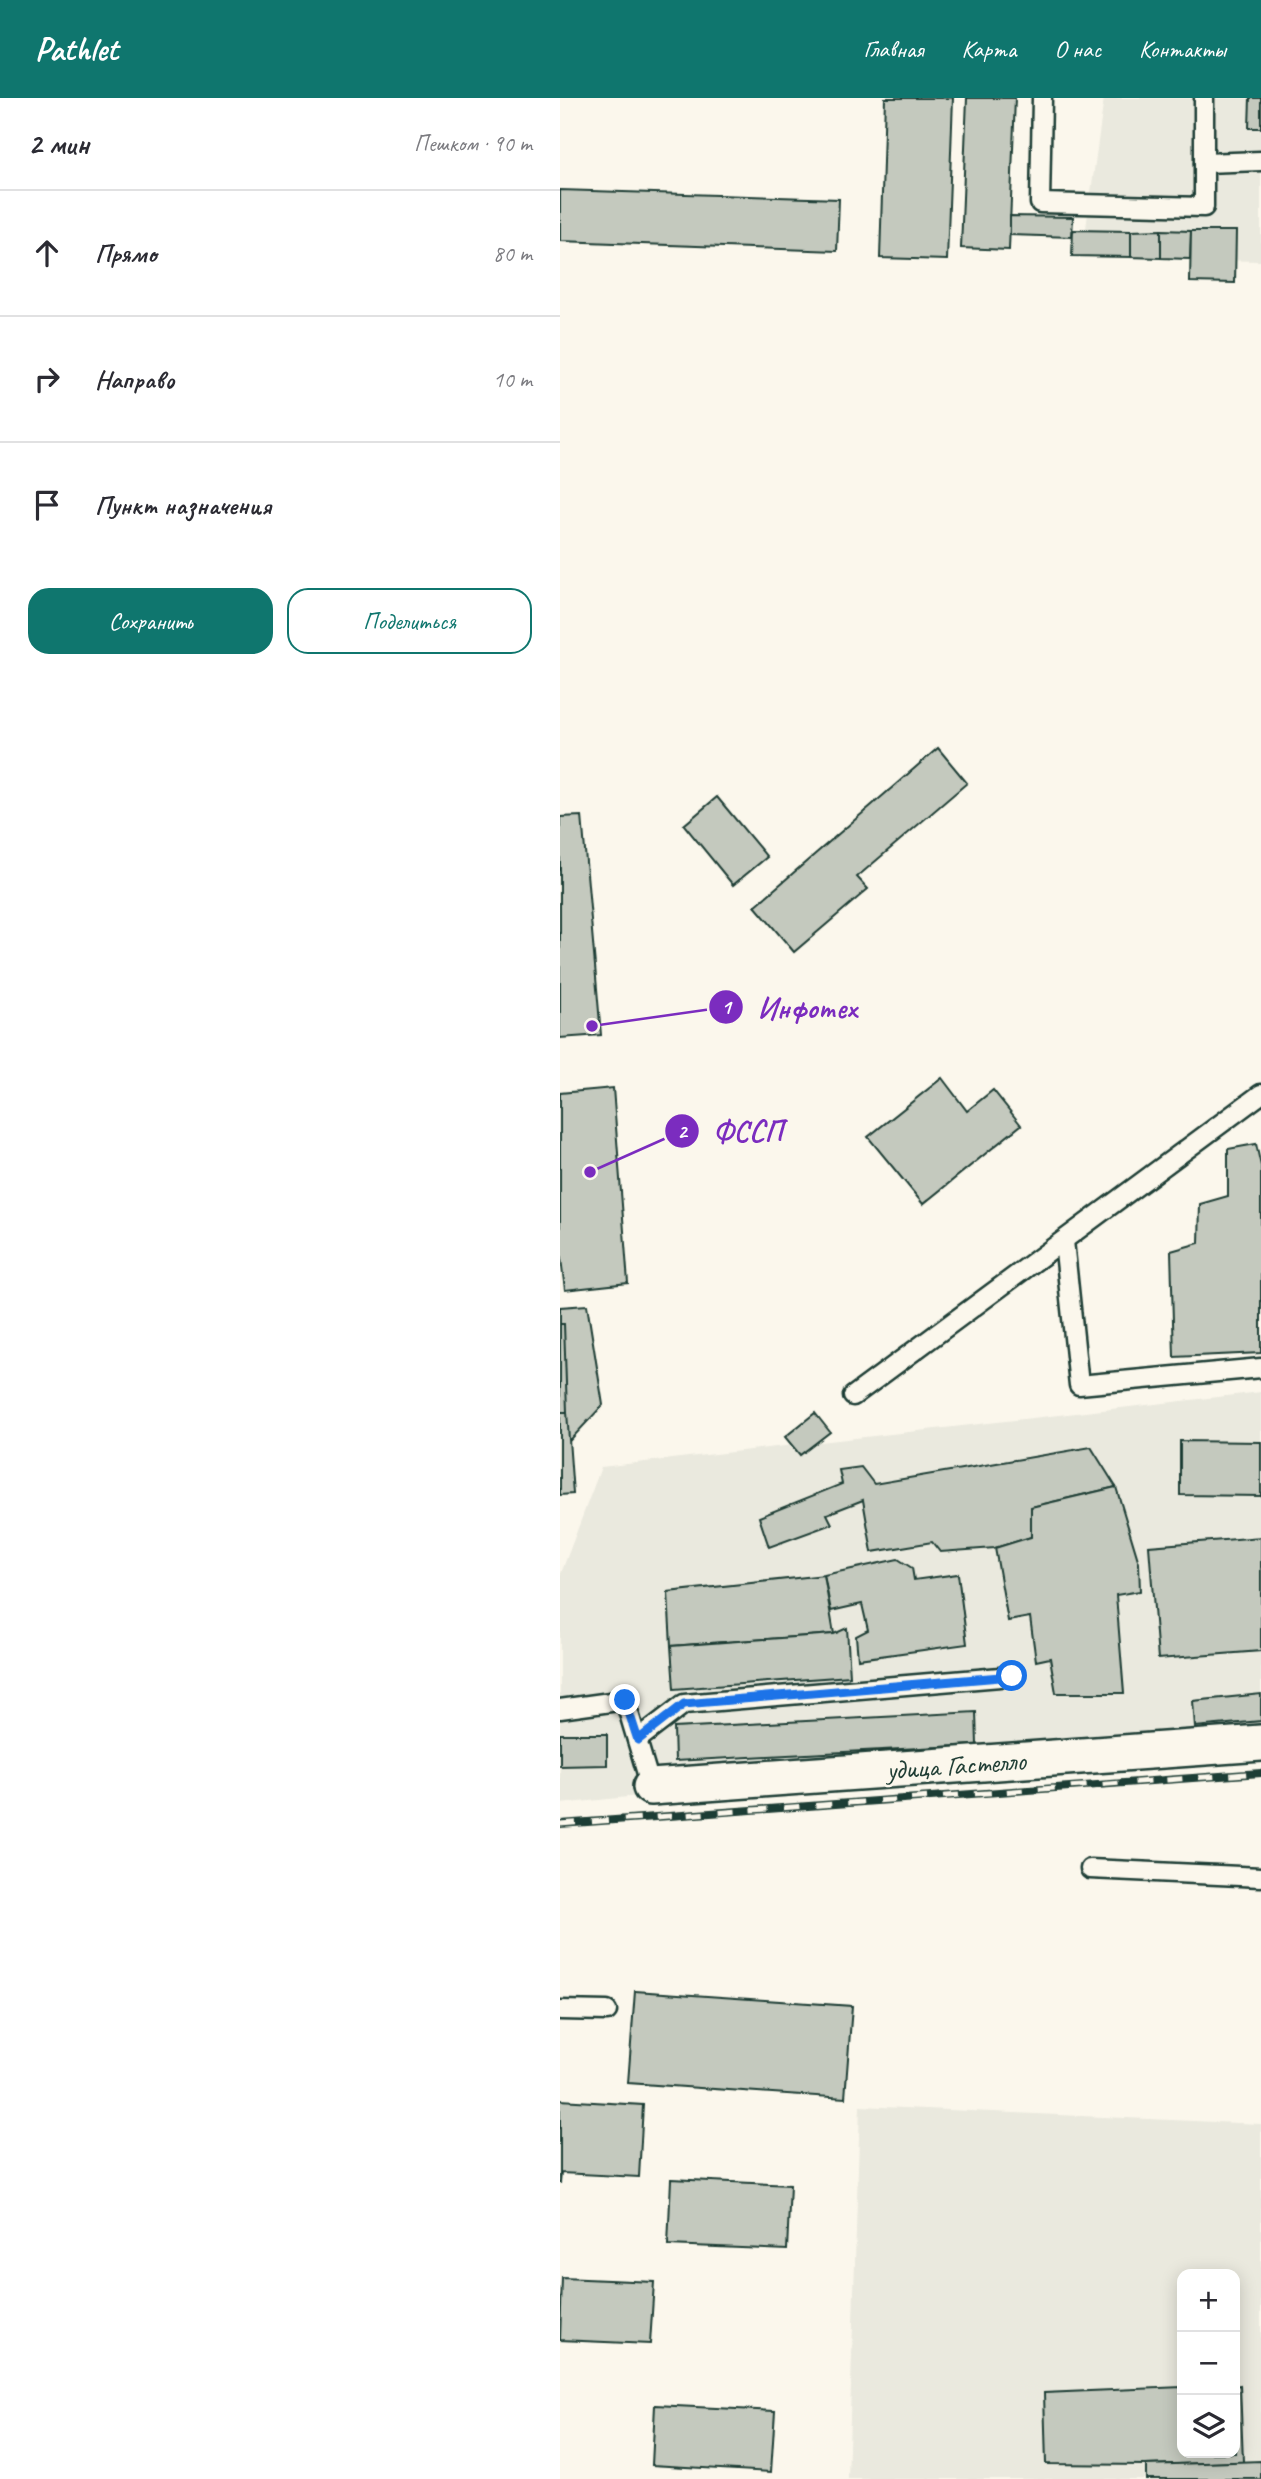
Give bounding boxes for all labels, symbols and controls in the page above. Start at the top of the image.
text: Pathlet [35,28,118,70]
text: Главная [863,34,924,64]
text: Карта [962,34,1016,64]
text: О нас [1054,34,1101,64]
text: Контакты [1139,34,1226,64]
text: 2 мин [28,125,89,163]
text: Пешком · 90 m [414,129,532,158]
icon: ahead [28,234,66,272]
text: Прямо [95,237,157,270]
text: 80 m [493,239,532,268]
icon: right [28,360,66,398]
text: Направо [95,363,174,396]
text: 10 m [493,365,532,394]
icon: arrive [28,486,66,524]
text: Пункт назначения [95,489,271,522]
button: Сохранить [28,588,273,654]
button: Поделиться [287,588,532,654]
callout: Инфотех [709,982,871,1033]
text: Инфотех [757,989,859,1027]
text: 1 [721,994,733,1020]
callout: ФССП [665,1105,797,1156]
text: ФССП [713,1112,789,1150]
text: 2 [677,1118,689,1144]
route start [996,1660,1027,1691]
route end [609,1684,640,1715]
street label: удица Гастелло [883,1743,1029,1787]
map controls [1177,2269,1240,2458]
button: + [1177,2269,1240,2332]
button: − [1177,2332,1240,2395]
button: layers [1177,2395,1240,2458]

